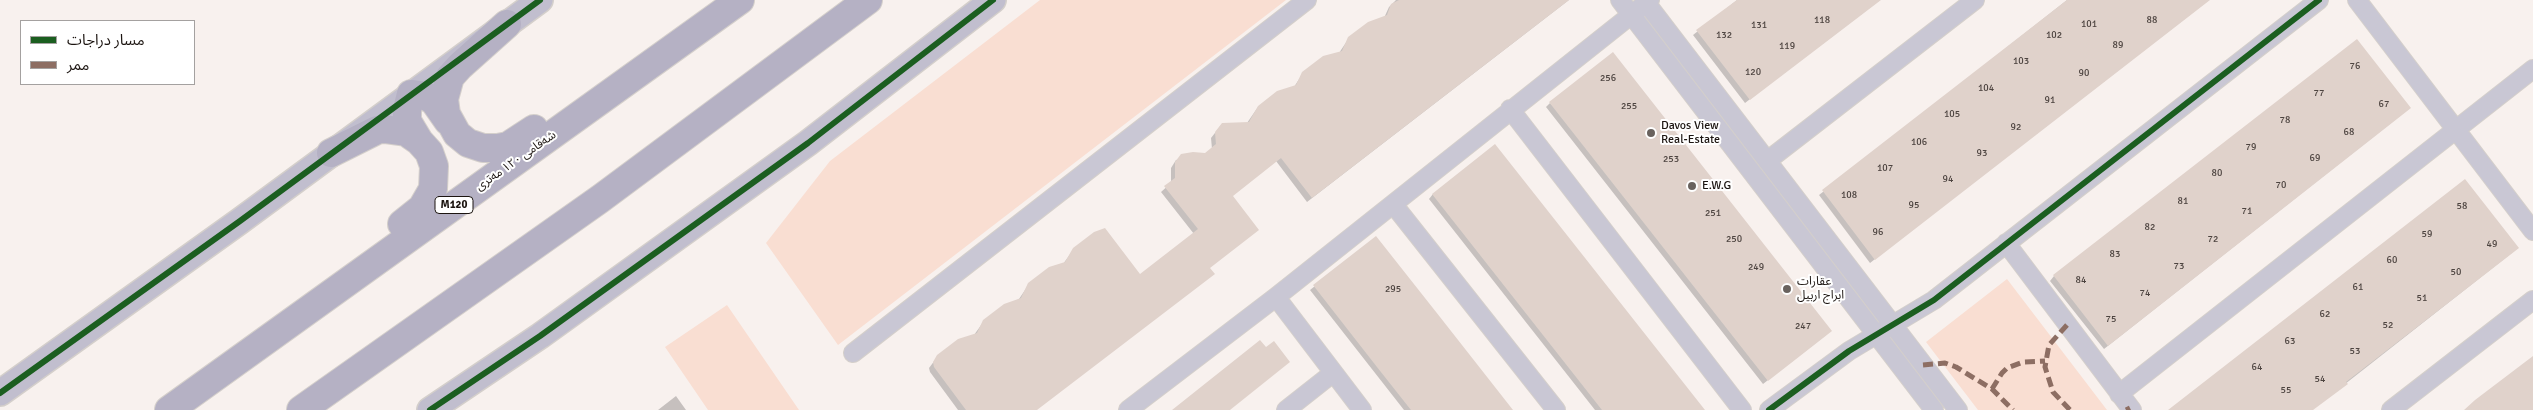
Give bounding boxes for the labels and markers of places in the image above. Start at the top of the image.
place label: Davos View Real-Estate [1661,119,1720,147]
marker: Davos View Real-Estate [1645,127,1657,139]
place label: E.W.G [1702,179,1731,193]
marker: E.W.G [1686,180,1698,192]
place label: عقارات ابراج اربیل [1797,275,1844,303]
marker: عقارات ابراج اربیل [1781,283,1793,295]

